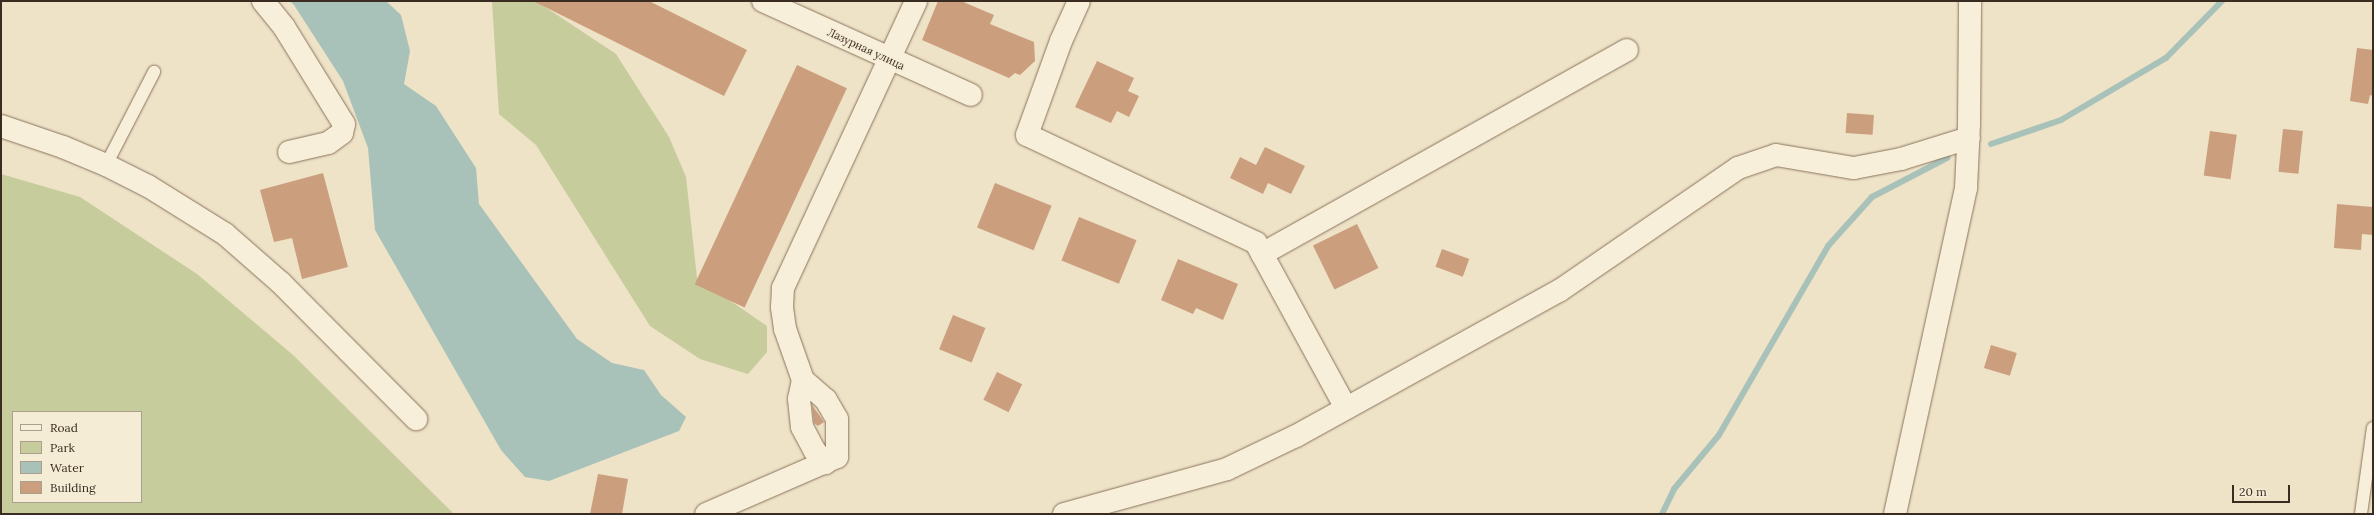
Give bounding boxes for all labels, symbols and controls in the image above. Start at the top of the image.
street label: Лазурная улица [825,25,907,73]
legend [12,411,142,503]
text: Road [50,420,78,435]
text: Park [50,440,75,455]
text: Water [50,460,84,475]
scale bar [2234,477,2292,503]
text: Building [50,480,96,495]
text: 20 m [2239,484,2267,499]

